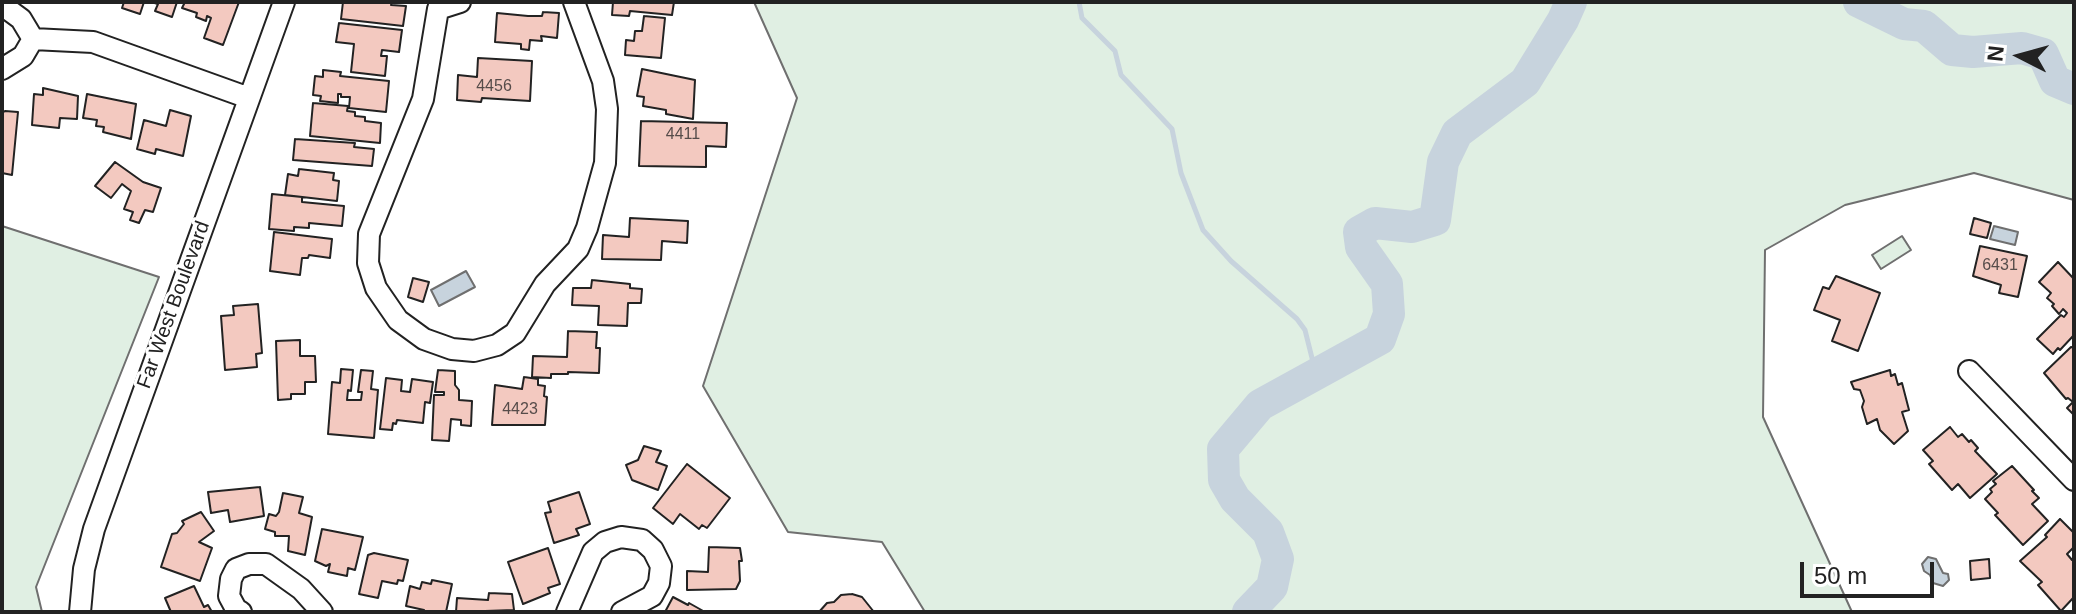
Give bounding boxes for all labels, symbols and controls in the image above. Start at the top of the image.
north arrow [1980,16,2060,96]
text: N [1982,44,2009,63]
house number: 4456 [476,77,512,97]
house number: 4411 [666,125,700,145]
street label: Far West Boulevard [133,218,215,392]
house number: 6431 [1982,256,2018,276]
house number: 4423 [502,400,538,420]
scale bar [1804,546,1938,596]
text: 50 m [1814,562,1867,589]

